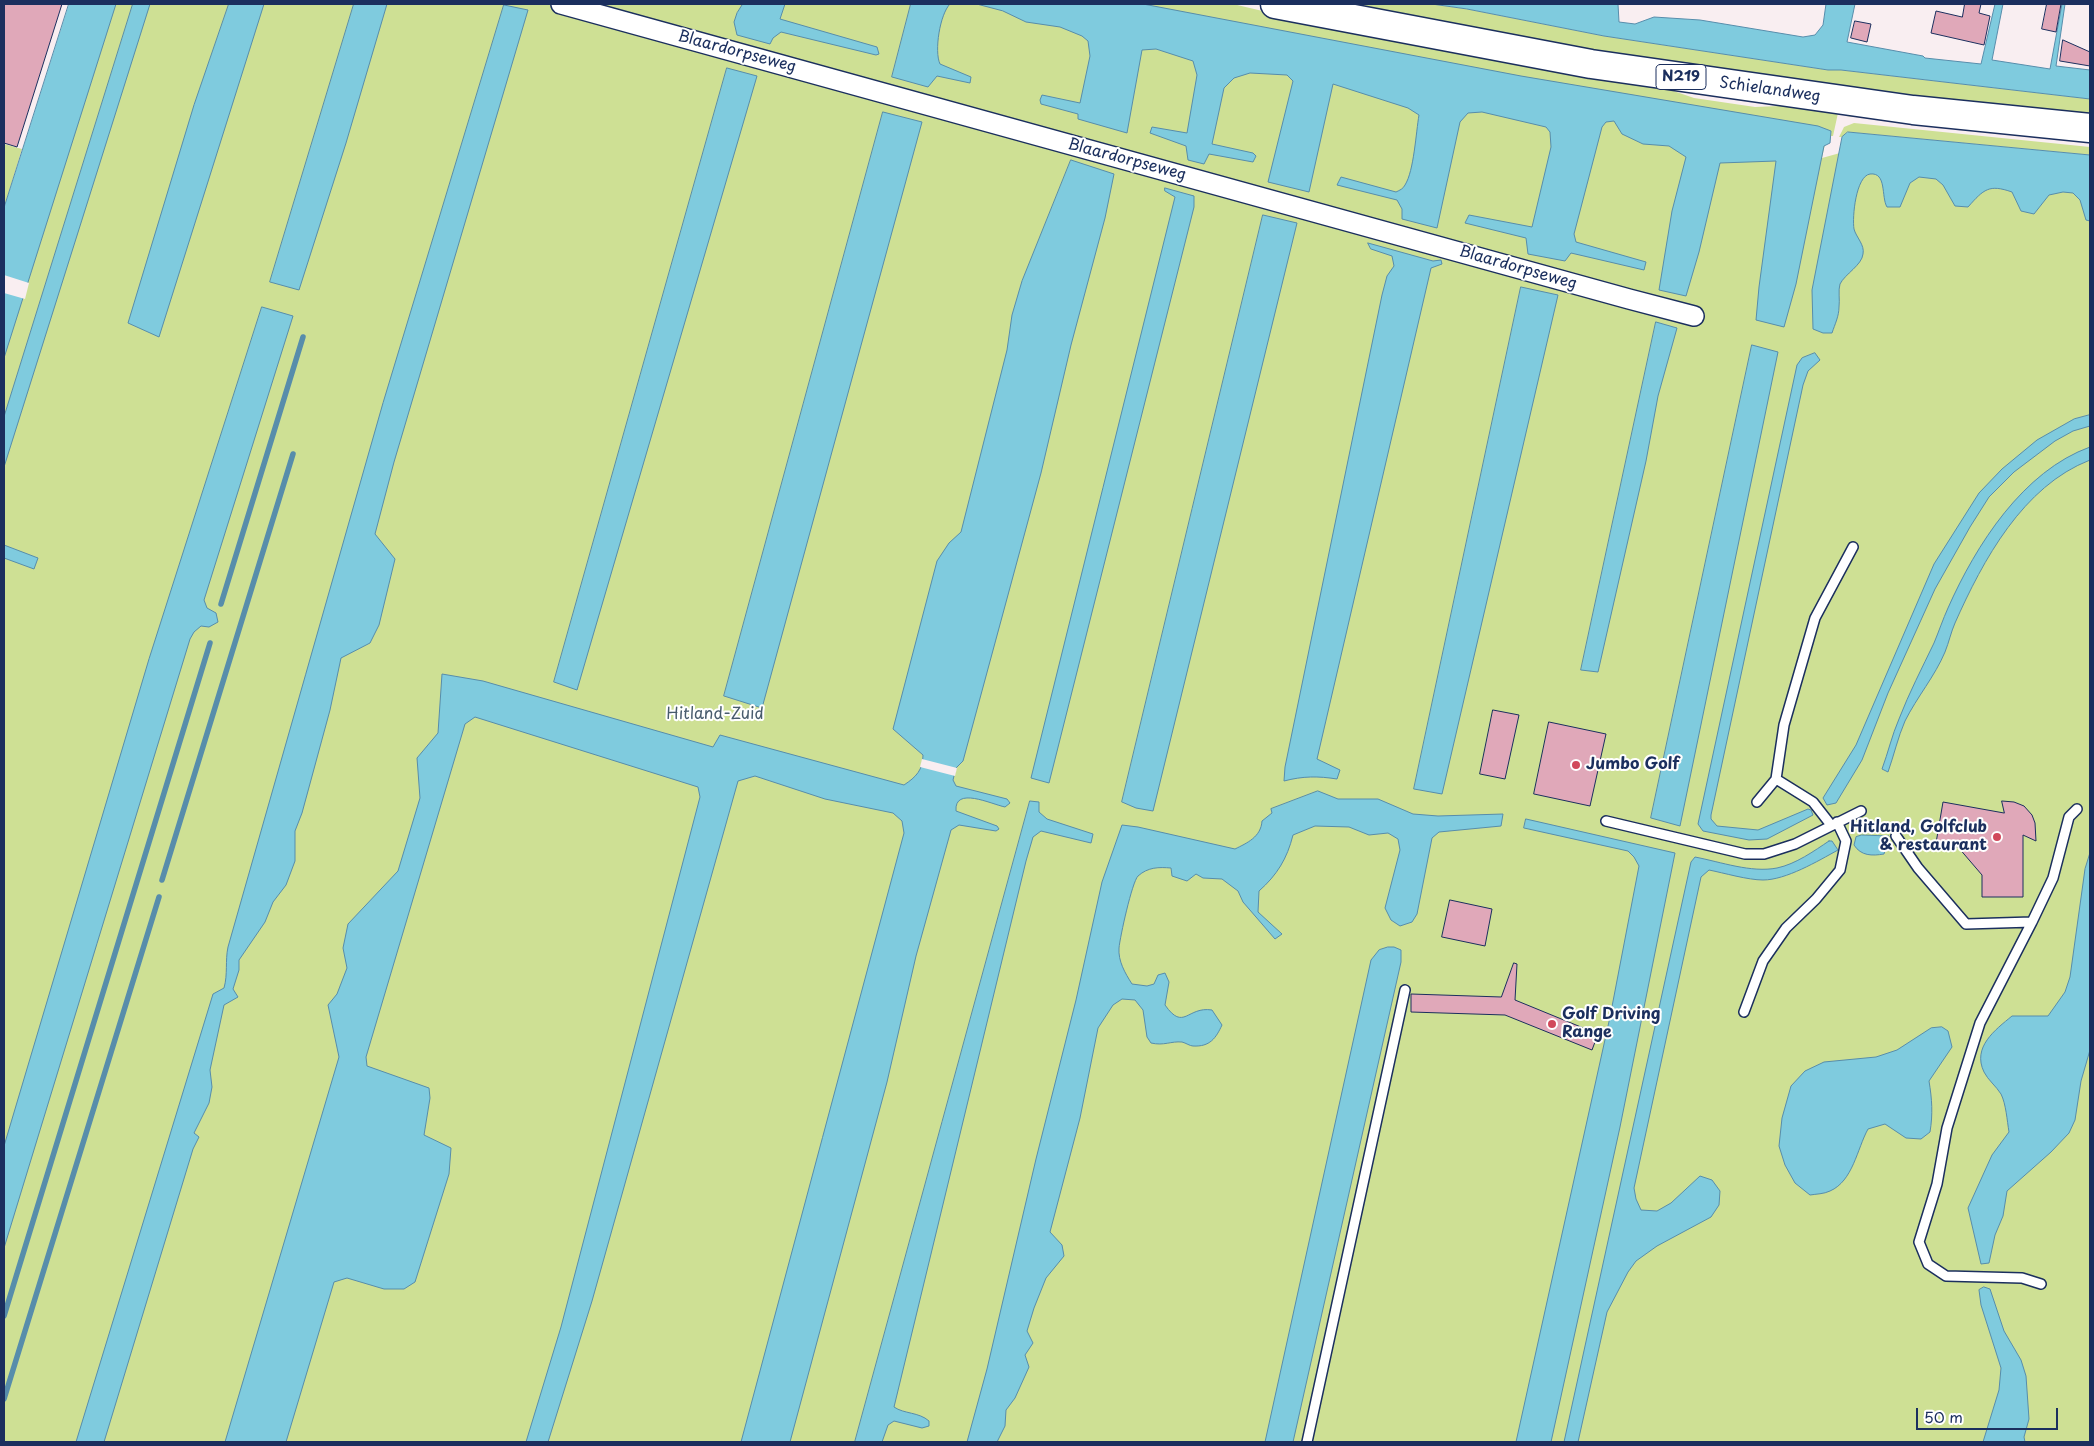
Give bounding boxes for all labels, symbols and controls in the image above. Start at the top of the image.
street label: Blaardorpseweg [676,27,798,77]
road number: N219 [1656,64,1706,90]
street label: Schielandweg [1718,73,1822,107]
street label: Blaardorpseweg [1066,135,1188,185]
street label: Blaardorpseweg [1457,242,1579,294]
park label: Hitland-Zuid [666,705,764,725]
place label: Jumbo Golf [1586,755,1679,775]
marker: Jumbo Golf [1570,759,1582,771]
place label: Hitland, Golfclub & restaurant [1850,818,1987,856]
marker: Hitland, Golfclub & restaurant [1991,831,2003,843]
place label: Golf Driving Range [1562,1005,1661,1043]
marker: Golf Driving Range [1546,1018,1558,1030]
scale bar [1919,1398,2062,1430]
text: 50 m [1924,1405,1963,1428]

